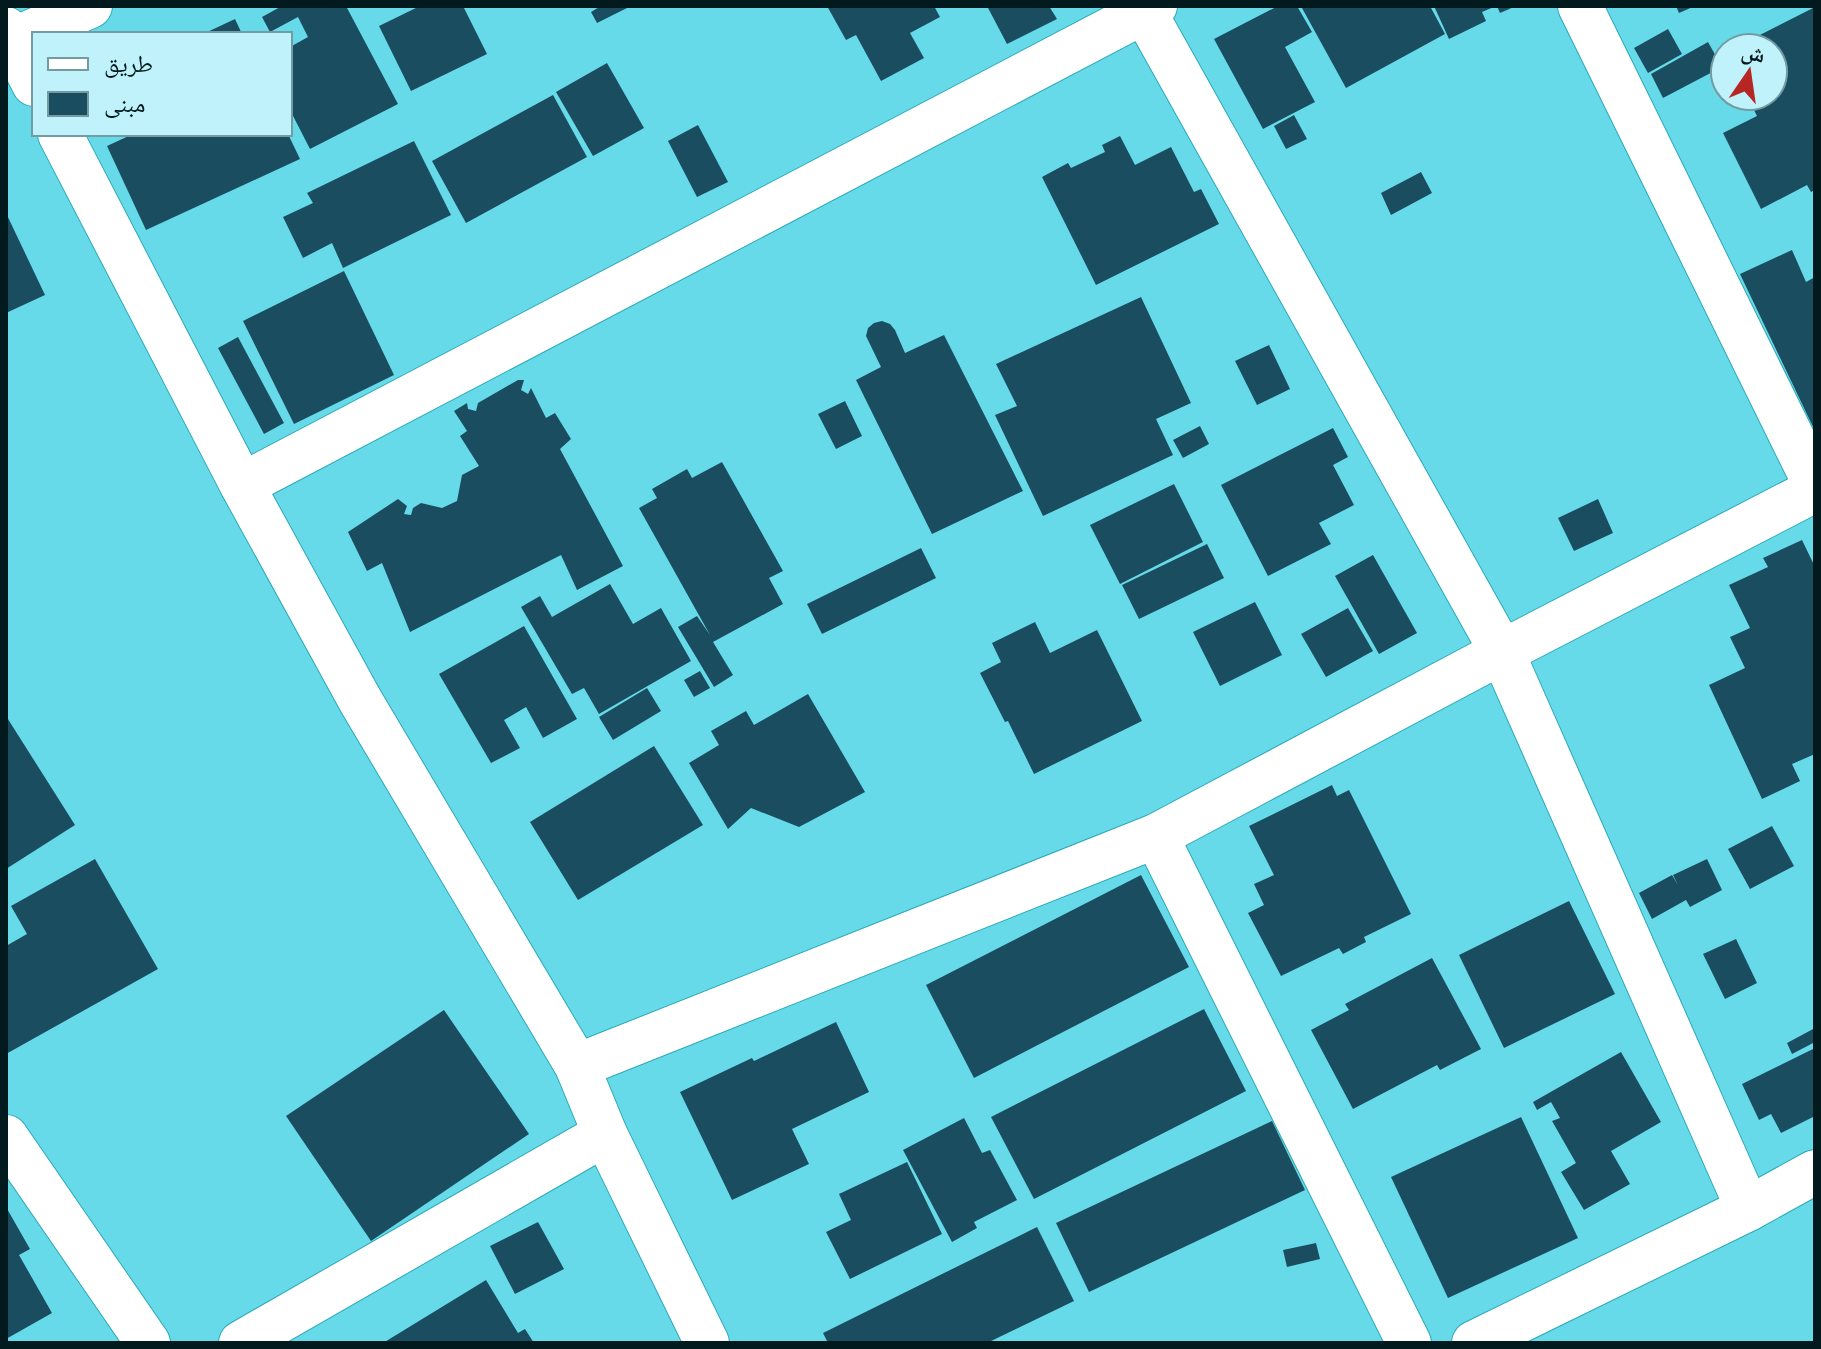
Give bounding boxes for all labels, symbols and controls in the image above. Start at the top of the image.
legend [32,32,292,136]
north arrow [1709,32,1789,112]
text: ش [1738,33,1769,72]
text: طريق [104,45,153,81]
text: مبنى [104,85,145,121]

